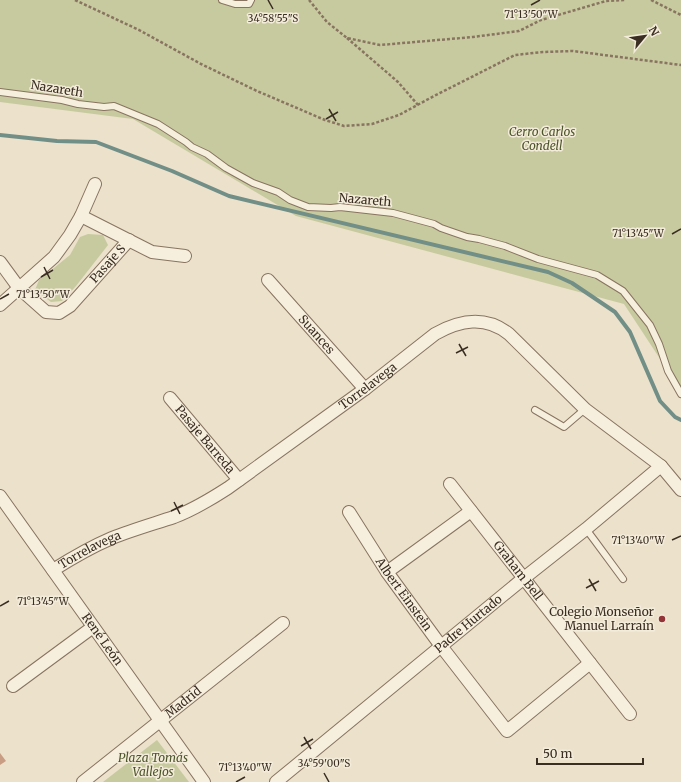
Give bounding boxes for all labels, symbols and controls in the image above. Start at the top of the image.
text: 71°13'50"W [504,8,559,21]
text: 34°58'55"S [248,12,298,25]
north arrow [625,16,665,56]
text: N [646,24,662,39]
street label: Nazareth [30,77,84,100]
park label: Cerro Carlos Condell [509,124,575,153]
street label: Nazareth [338,190,392,209]
text: 71°13'45"W [612,227,665,240]
street label: Pasaje S [86,241,128,286]
text: 71°13'50"W [16,288,71,301]
street label: Suances [296,312,338,357]
street label: Torrelavega [336,359,400,412]
street label: Pasaje Barreda [172,402,239,477]
street label: Torrelavega [55,527,123,572]
text: 71°13'40"W [611,534,666,547]
street label: Graham Bell [490,538,546,603]
street label: Albert Einstein [372,554,436,634]
street label: Padre Hurtado [431,591,505,656]
text: 71°13'45"W [17,595,70,608]
place label: Colegio Monseñor Manuel Larraín [549,604,655,633]
street label: René León [79,610,126,668]
marker: Colegio Monseñor Manuel Larraín [657,614,667,624]
street label: Madrid [162,683,204,721]
scale bar [537,740,643,766]
text: 50 m [543,746,572,761]
park label: Plaza Tomás Vallejos [118,750,188,779]
text: 34°59'00"S [298,757,350,770]
text: 71°13'40"W [218,761,273,774]

